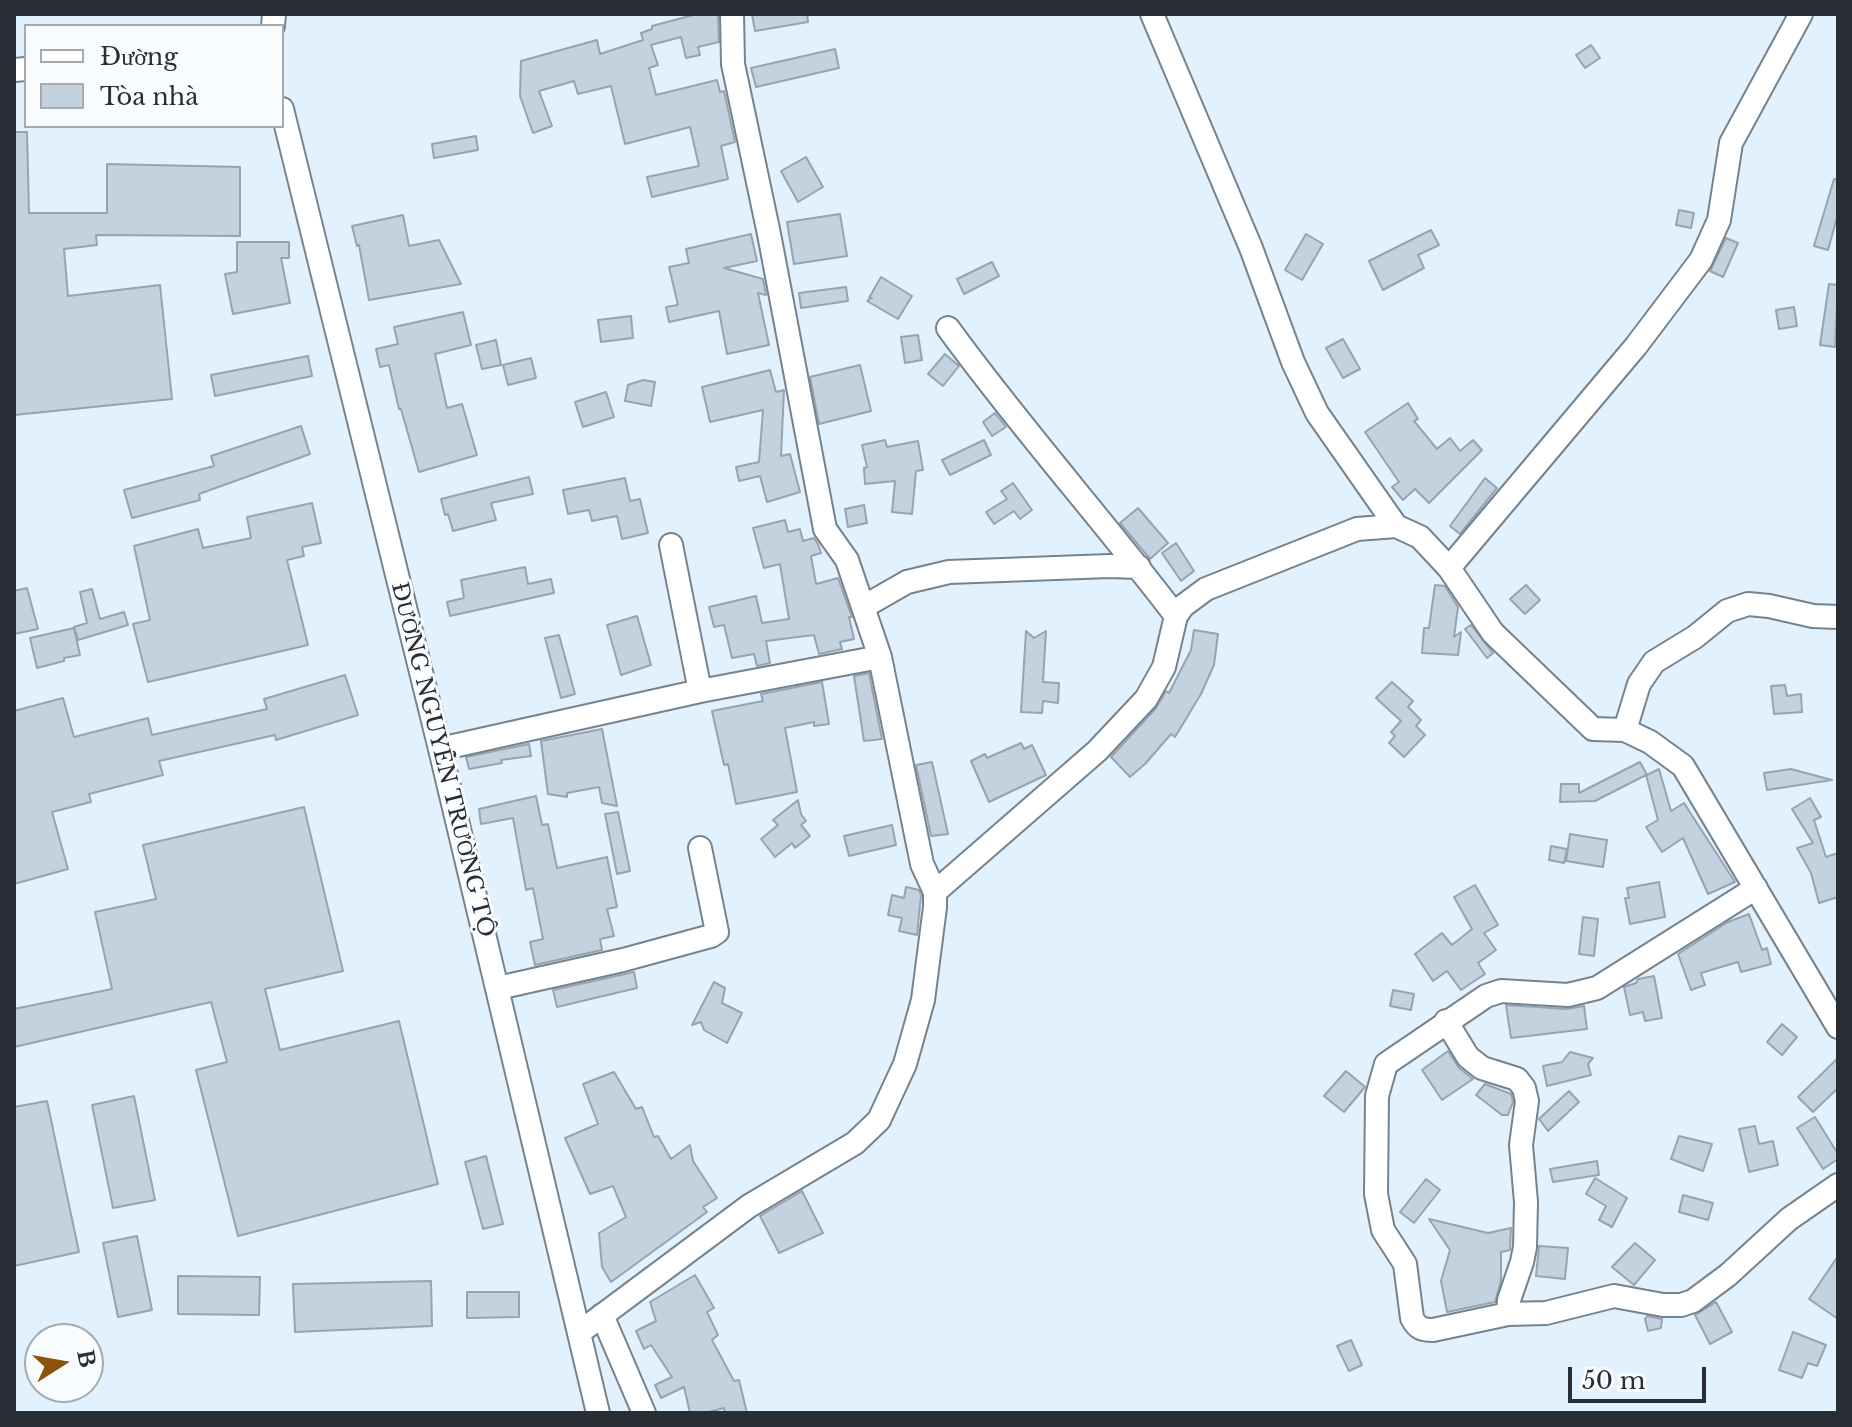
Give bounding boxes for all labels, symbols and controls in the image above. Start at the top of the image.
legend [24,24,284,128]
text: Đường [100,42,178,71]
text: Tòa nhà [100,82,199,111]
street label: ĐƯỜNG NGUYỄN TRƯỜNG TỘ [385,580,499,940]
north arrow [24,1323,104,1403]
text: B [71,1348,101,1370]
scale bar [1572,1351,1710,1401]
text: 50 m [1582,1366,1645,1395]

